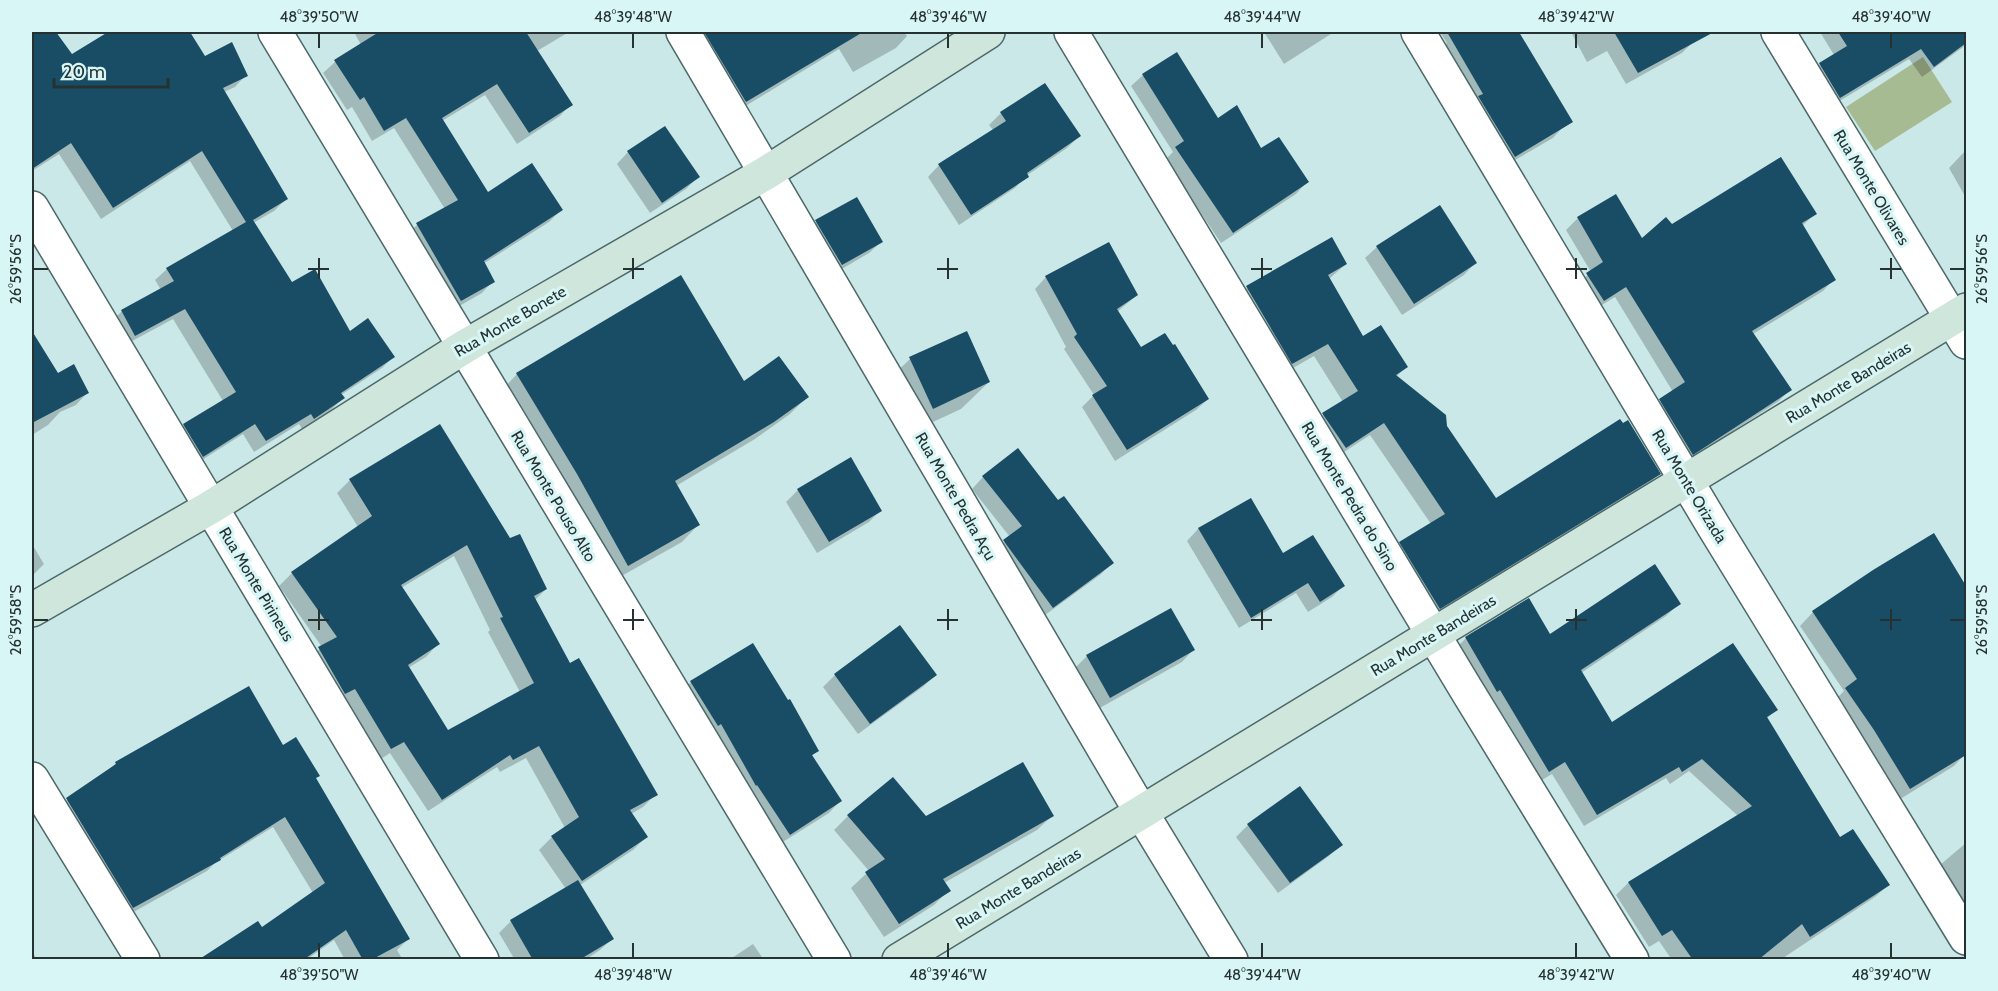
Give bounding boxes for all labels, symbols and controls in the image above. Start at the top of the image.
text: 48°39'50"W [280,8,359,26]
text: 48°39'48"W [594,8,673,26]
text: 48°39'46"W [909,8,987,26]
text: 48°39'44"W [1223,8,1301,26]
text: 48°39'42"W [1538,8,1615,26]
text: 48°39'40"W [1851,8,1931,26]
scale bar [54,51,168,89]
text: 20 m [63,61,105,83]
street label: Rua Monte Olivares [1830,126,1914,249]
text: 26°59'56"S [7,234,25,304]
text: 26°59'56"S [1973,234,1991,304]
street label: Rua Monte Bonete [451,282,569,361]
street label: Rua Monte Bandeiras [1782,337,1915,427]
street label: Rua Monte Pedra do Sino [1298,418,1402,574]
street label: Rua Monte Orizada [1648,426,1731,547]
street label: Rua Monte Pouso Alto [507,427,600,565]
street label: Rua Monte Pedra Açu [911,429,1000,563]
street label: Rua Monte Pirineus [215,524,298,645]
text: 26°59'58"S [7,584,25,655]
text: 26°59'58"S [1973,584,1991,655]
street label: Rua Monte Bandeiras [1367,590,1500,680]
street label: Rua Monte Bandeiras [952,843,1085,933]
text: 48°39'50"W [280,966,359,984]
text: 48°39'48"W [594,966,673,984]
text: 48°39'46"W [909,966,987,984]
text: 48°39'44"W [1223,966,1301,984]
text: 48°39'42"W [1538,966,1615,984]
text: 48°39'40"W [1851,966,1931,984]

